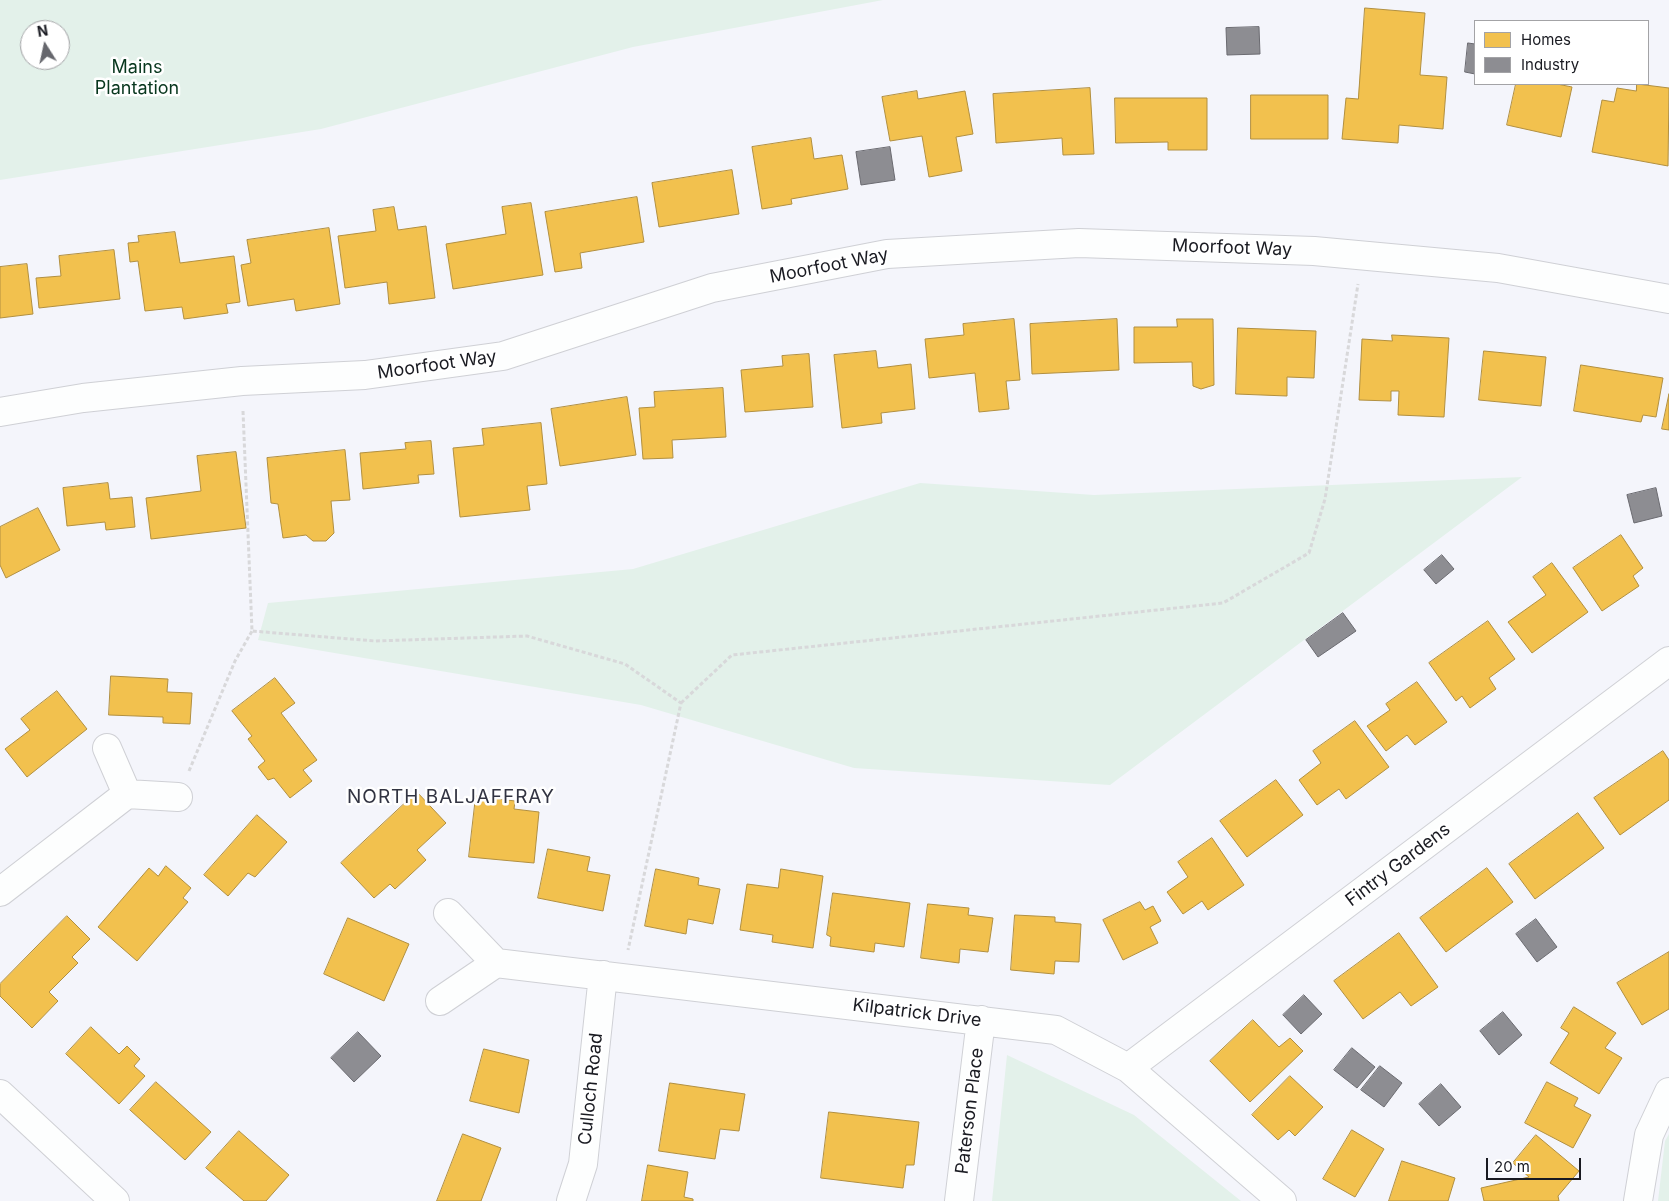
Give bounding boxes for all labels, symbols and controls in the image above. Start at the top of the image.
north arrow [20,20,70,70]
legend [1474,20,1649,85]
text: N [36,21,49,40]
text: Homes [1521,30,1571,49]
text: Industry [1521,55,1579,74]
park label: Mains Plantation [95,57,179,100]
street label: Moorfoot Way [1171,235,1293,261]
street label: Moorfoot Way [768,244,890,288]
street label: Moorfoot Way [376,346,498,384]
district label: NORTH BALJAFFRAY [345,786,557,808]
street label: Fintry Gardens [1341,819,1455,911]
street label: Kilpatrick Drive [851,994,983,1032]
street label: Culloch Road [574,1032,608,1146]
street label: Paterson Place [952,1046,988,1176]
scale bar [1489,1148,1584,1180]
text: 20 m [1494,1157,1530,1176]

